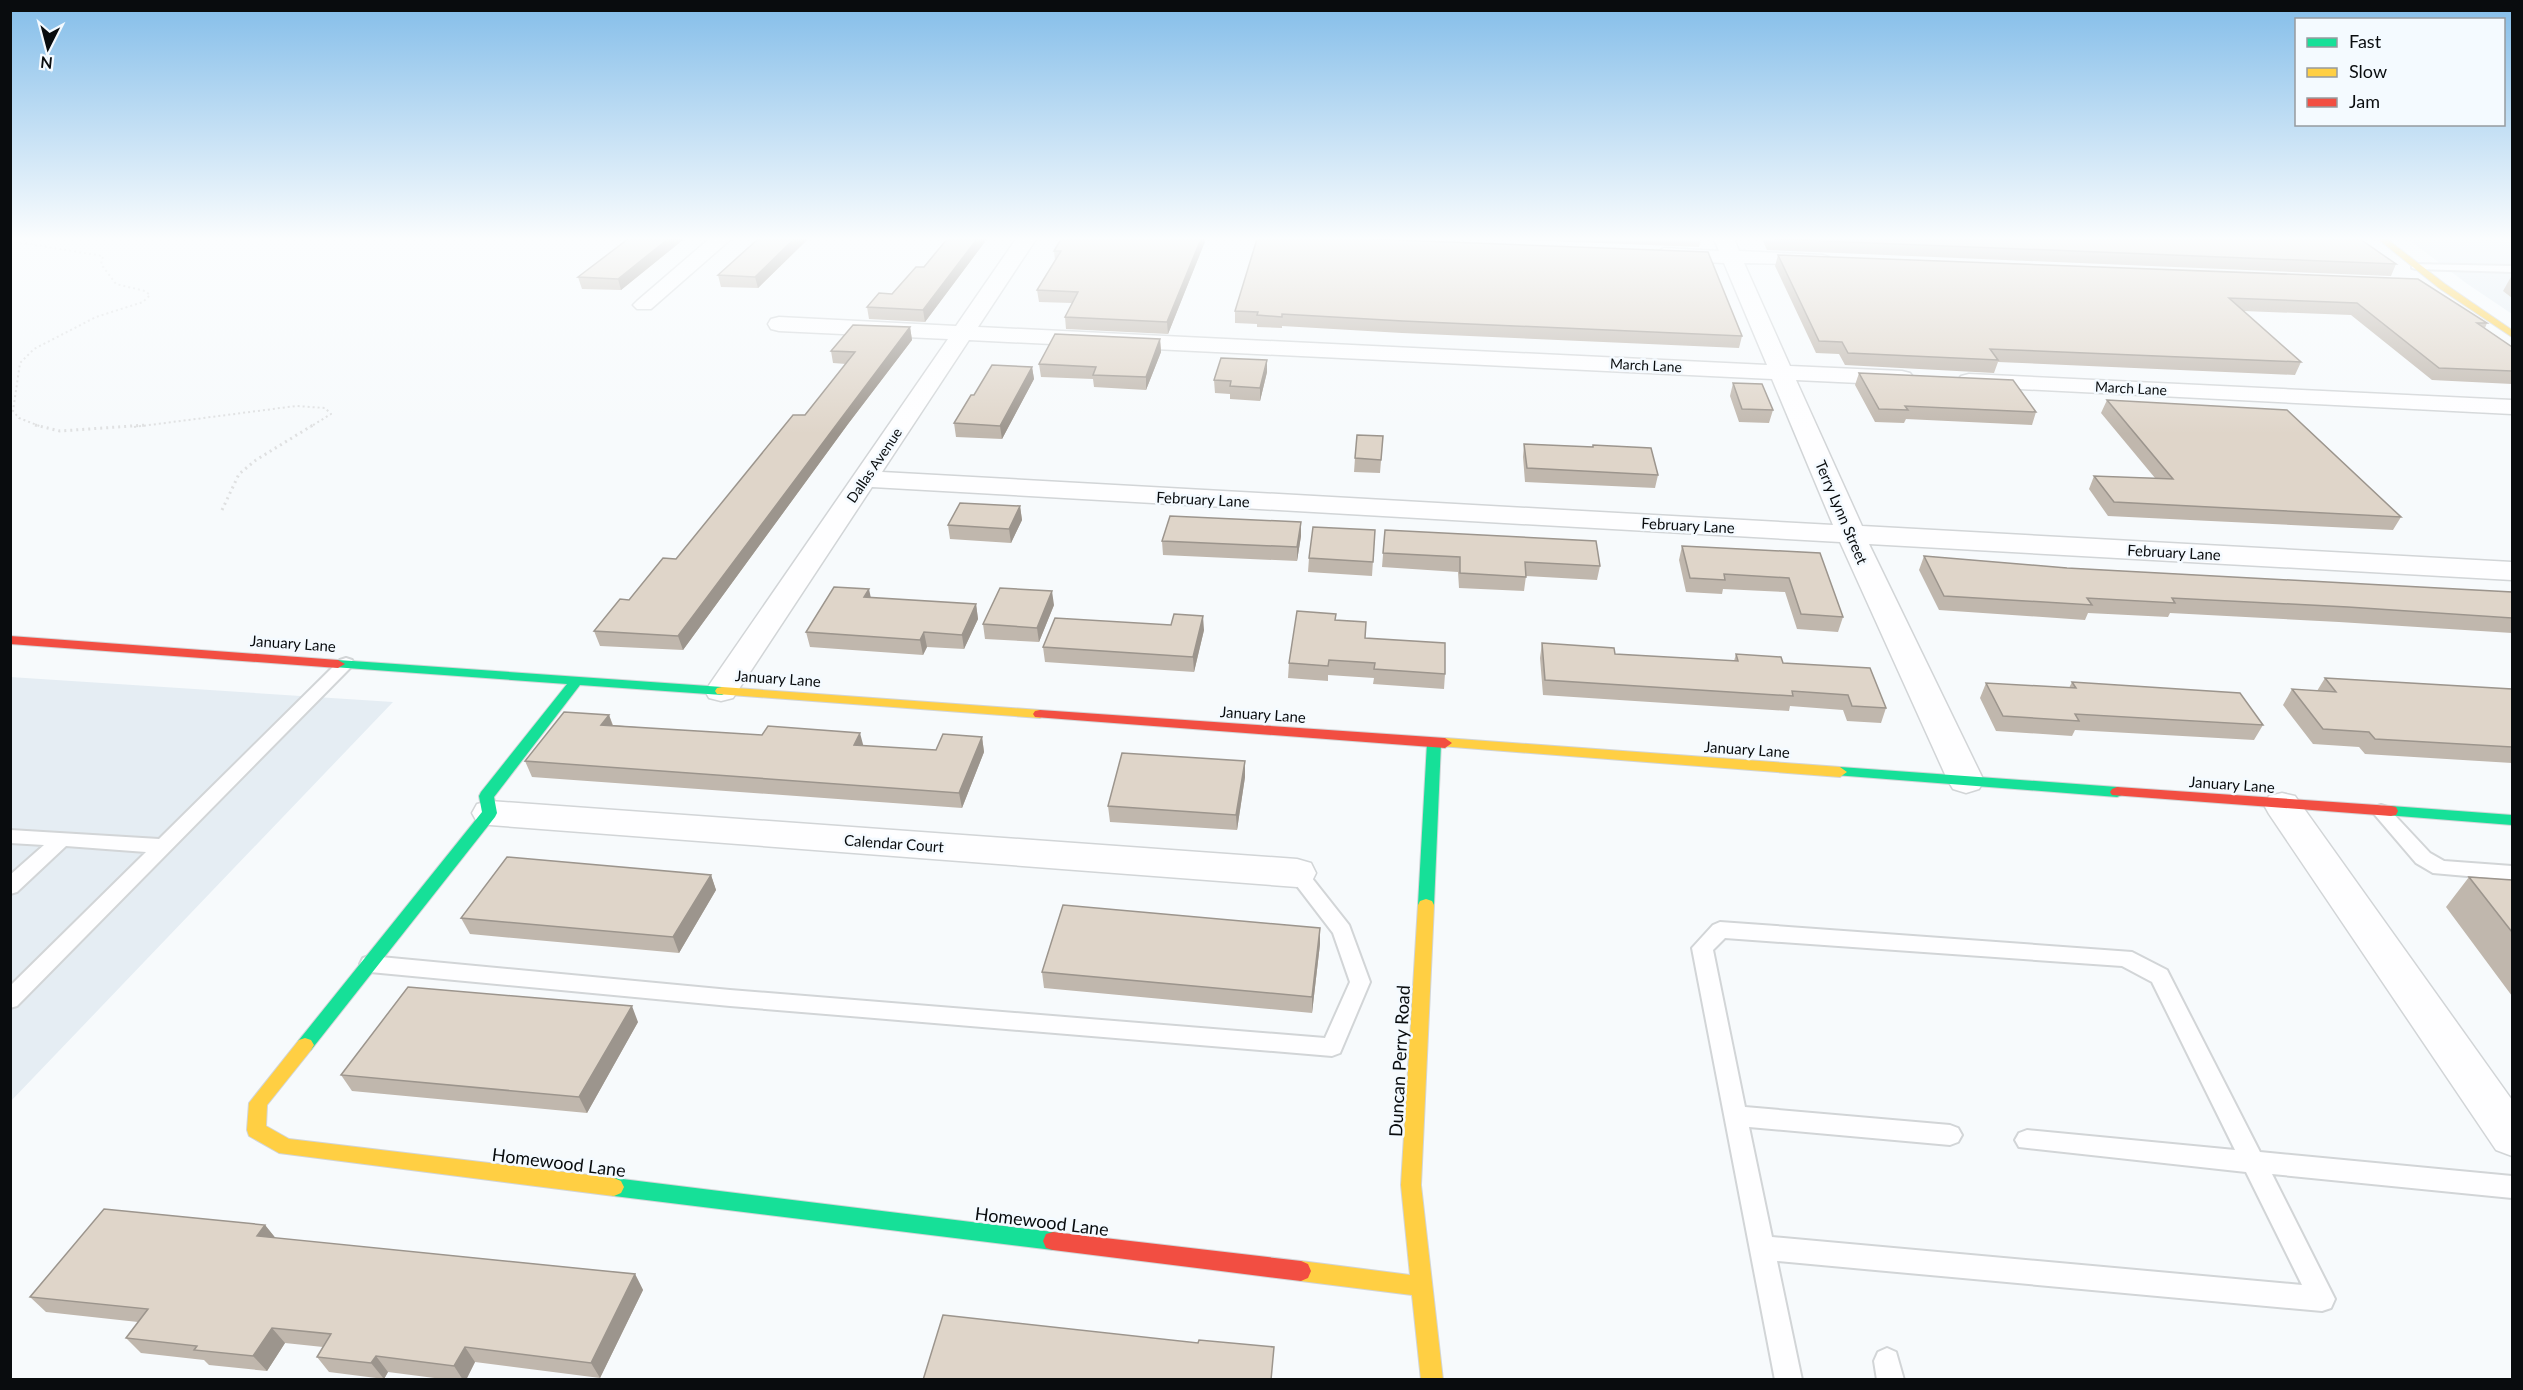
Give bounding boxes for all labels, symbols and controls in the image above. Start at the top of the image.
north arrow [18,18,78,78]
legend [2295,18,2505,126]
text: Fast [2349,30,2382,52]
text: N [39,53,54,74]
text: Slow [2349,60,2387,82]
text: Jam [2349,90,2380,112]
street label: March Lane [1610,355,1682,375]
street label: March Lane [2095,378,2167,398]
street label: Dallas Avenue [843,424,905,506]
street label: Terry Lynn Street [1812,457,1872,567]
street label: February Lane [1156,488,1250,510]
street label: February Lane [1641,514,1735,536]
street label: February Lane [2127,541,2221,563]
street label: January Lane [250,631,336,655]
street label: January Lane [735,666,821,690]
street label: January Lane [1220,702,1306,726]
street label: January Lane [1704,737,1790,761]
street label: January Lane [2189,772,2275,796]
street label: Calendar Court [844,831,945,855]
street label: Duncan Perry Road [1384,984,1414,1138]
street label: Homewood Lane [491,1143,627,1181]
street label: Homewood Lane [974,1202,1110,1240]

